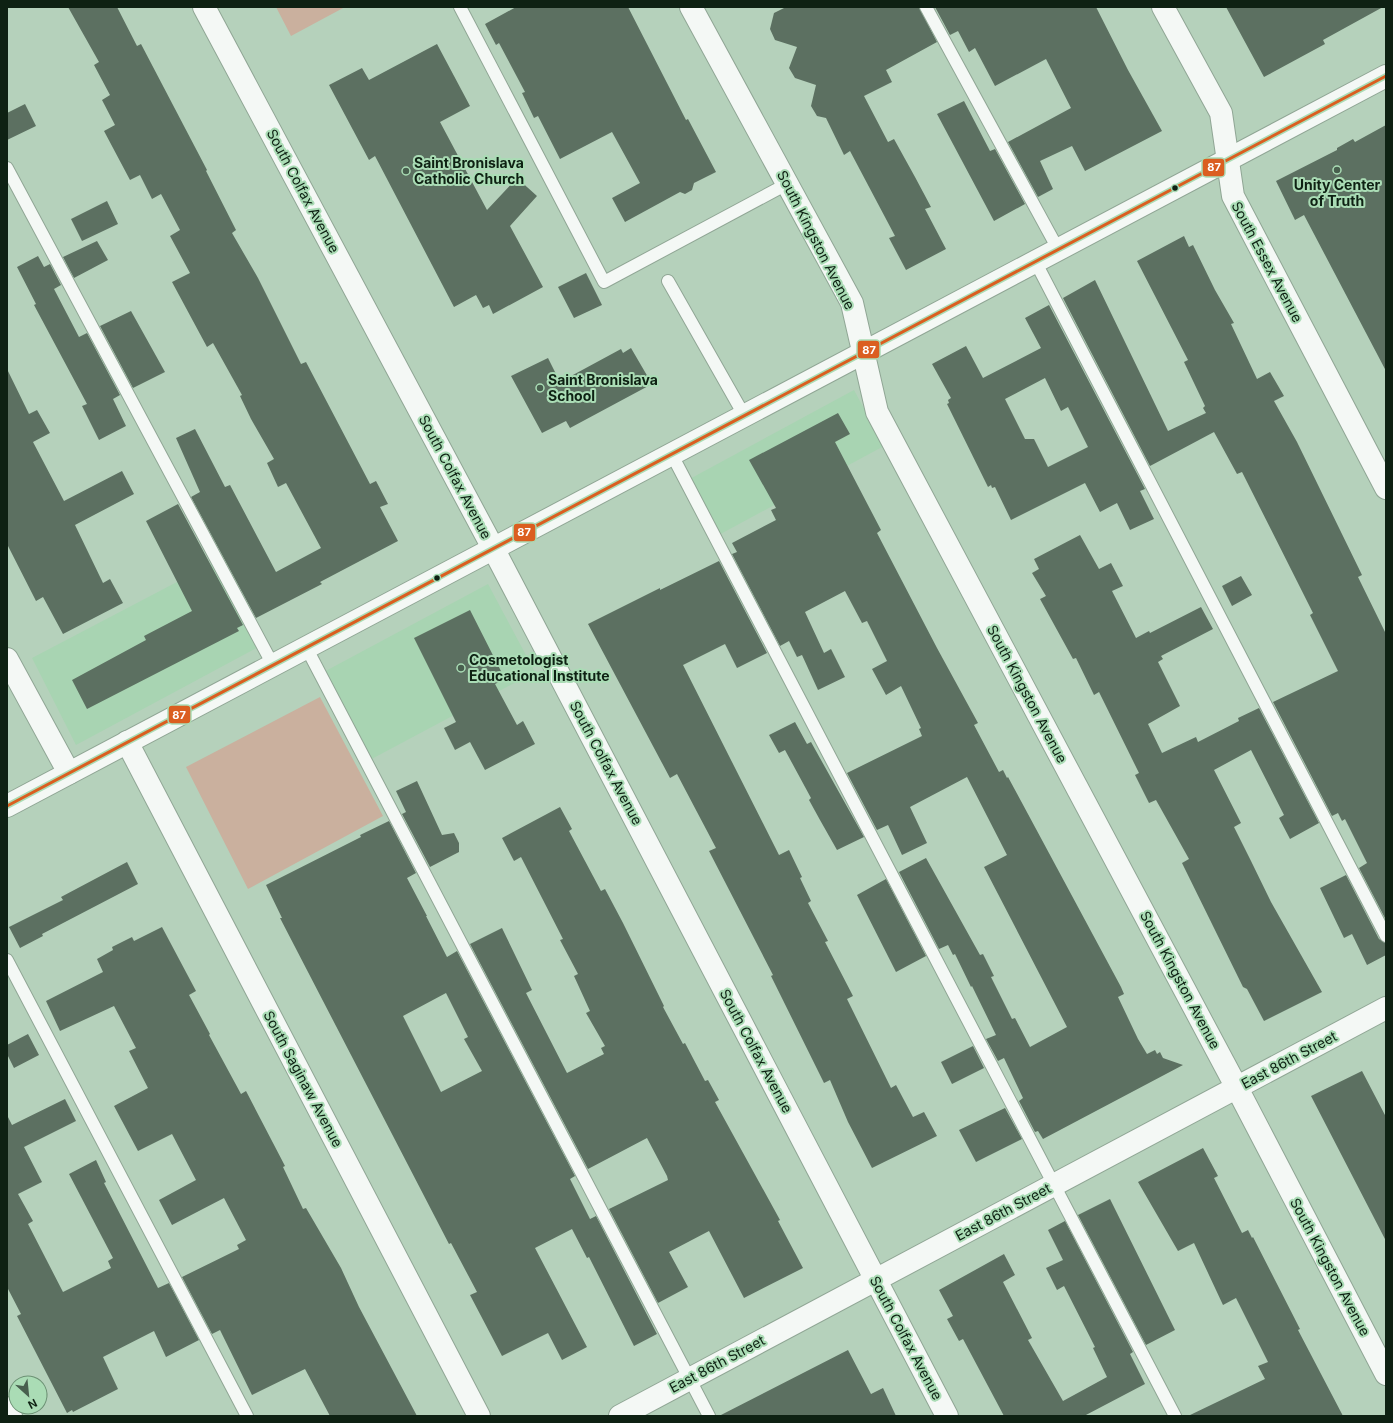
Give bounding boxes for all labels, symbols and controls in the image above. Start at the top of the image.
street label: South Colfax Avenue [264,126,343,256]
place label: Saint Bronislava Catholic Church [414,154,524,187]
line badge: 87 [1202,158,1225,177]
text: 87 [1207,160,1221,174]
marker: Unity Center of Truth [1332,165,1342,175]
marker: Saint Bronislava Catholic Church [401,166,411,176]
street label: South Kingston Avenue [774,167,859,312]
place label: Unity Center of Truth [1294,176,1380,209]
unlabelled marker [1170,183,1180,193]
street label: South Essex Avenue [1228,199,1306,325]
line badge: 87 [857,340,880,359]
text: 87 [862,343,876,357]
place label: Saint Bronislava School [548,371,658,404]
marker: Saint Bronislava School [535,383,545,393]
street label: South Colfax Avenue [416,412,495,542]
line badge: 87 [513,523,536,542]
text: 87 [517,525,531,539]
unlabelled marker [432,573,442,583]
street label: South Kingston Avenue [984,622,1071,766]
place label: Cosmetologist Educational Institute [469,651,610,684]
marker: Cosmetologist Educational Institute [456,663,466,673]
street label: South Colfax Avenue [567,698,646,828]
line badge: 87 [168,705,191,724]
text: 87 [172,708,186,722]
street label: South Kingston Avenue [1137,908,1224,1052]
street label: South Colfax Avenue [717,986,796,1116]
street label: South Saginaw Avenue [260,1008,347,1150]
street label: East 86th Street [1238,1027,1340,1092]
street label: East 86th Street [952,1179,1054,1244]
street label: South Kingston Avenue [1287,1195,1374,1339]
street label: South Colfax Avenue [867,1273,946,1403]
street label: East 86th Street [666,1331,768,1396]
north arrow [8,1375,48,1415]
text: N [26,1396,39,1412]

